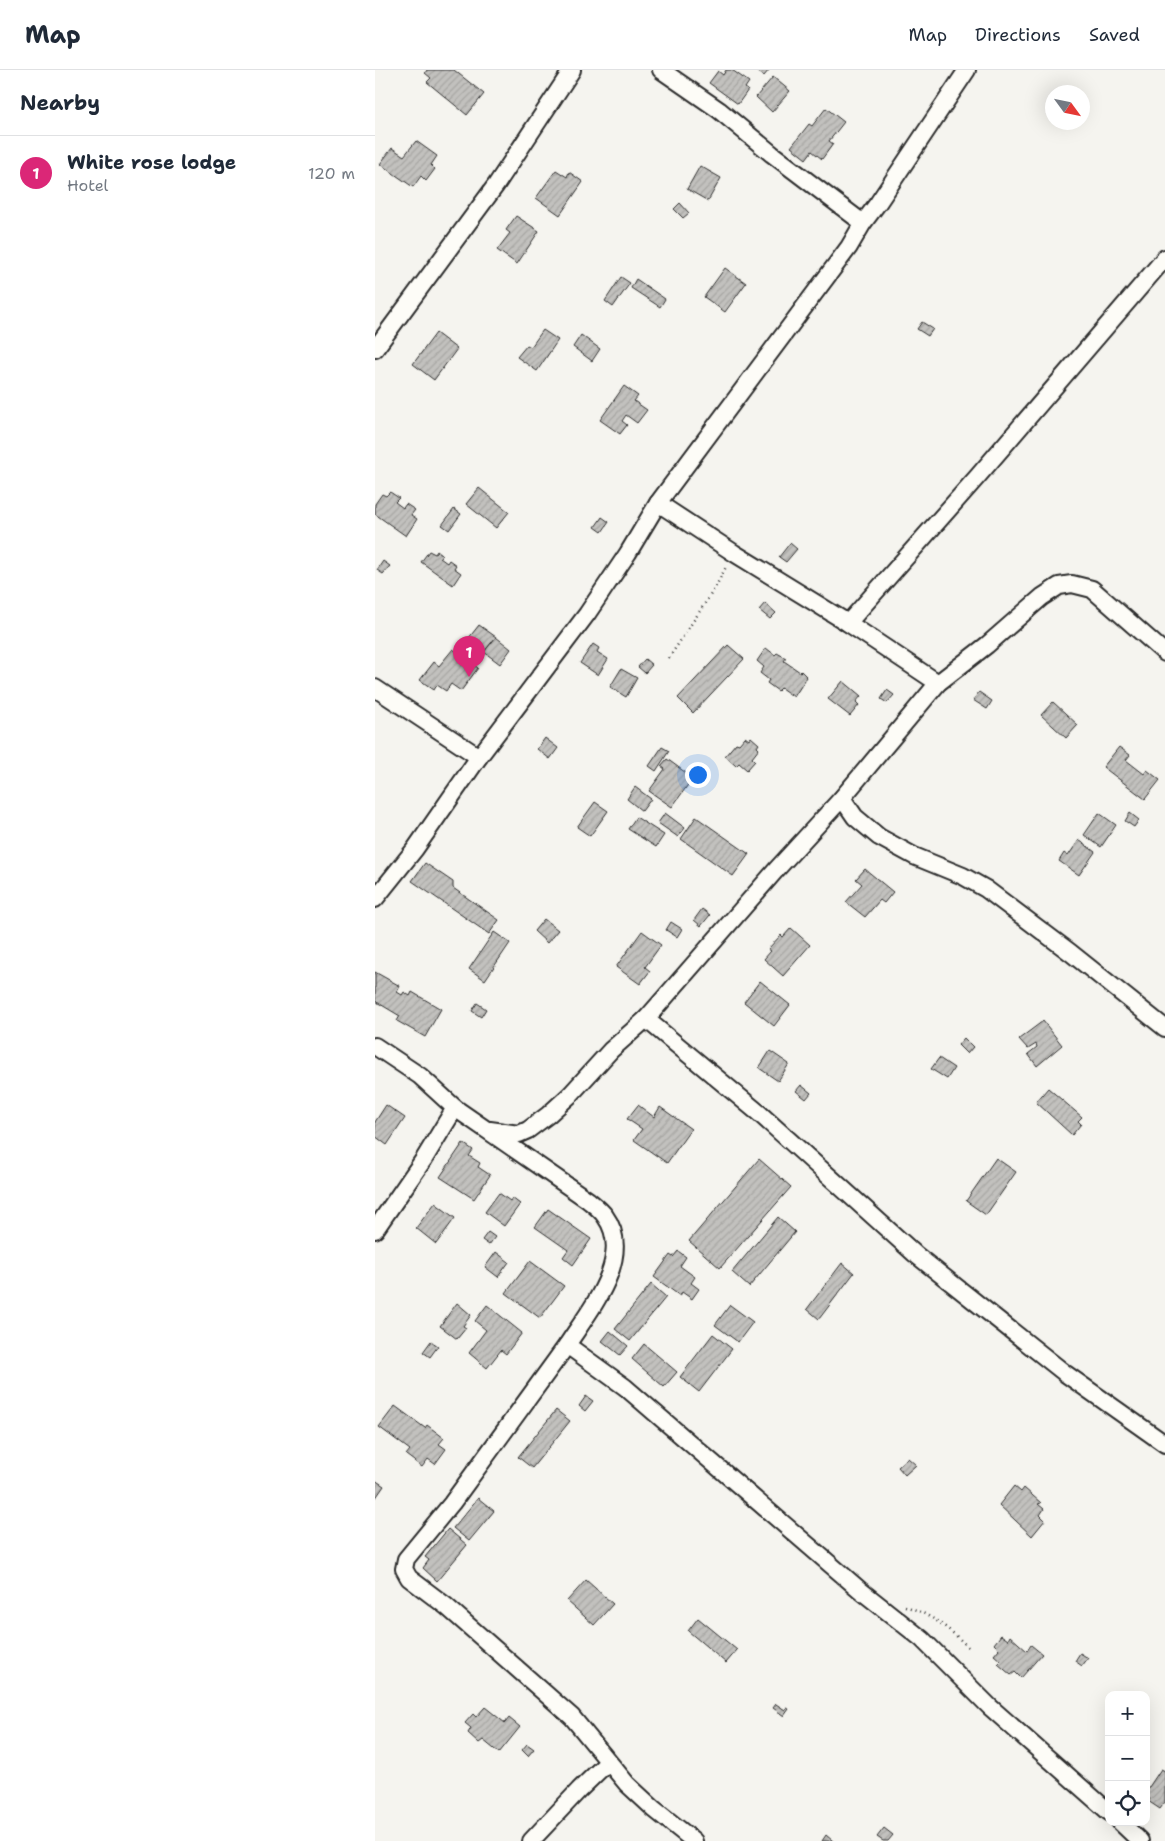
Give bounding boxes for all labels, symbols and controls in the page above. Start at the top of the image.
text: Map [25,19,81,51]
text: Map [909,23,947,47]
text: Directions [975,23,1061,47]
text: Saved [1089,23,1140,47]
north arrow [1045,85,1090,130]
text: Nearby [20,89,100,117]
text: White rose lodge [67,150,236,175]
text: 1 [32,163,40,184]
text: 120 m [308,163,355,184]
text: Hotel [67,175,108,196]
pin: 1 [453,636,485,677]
your location [685,762,711,788]
map controls [1105,1691,1150,1826]
button: + [1105,1691,1150,1736]
button: − [1105,1736,1150,1781]
button: locate [1105,1781,1150,1826]

